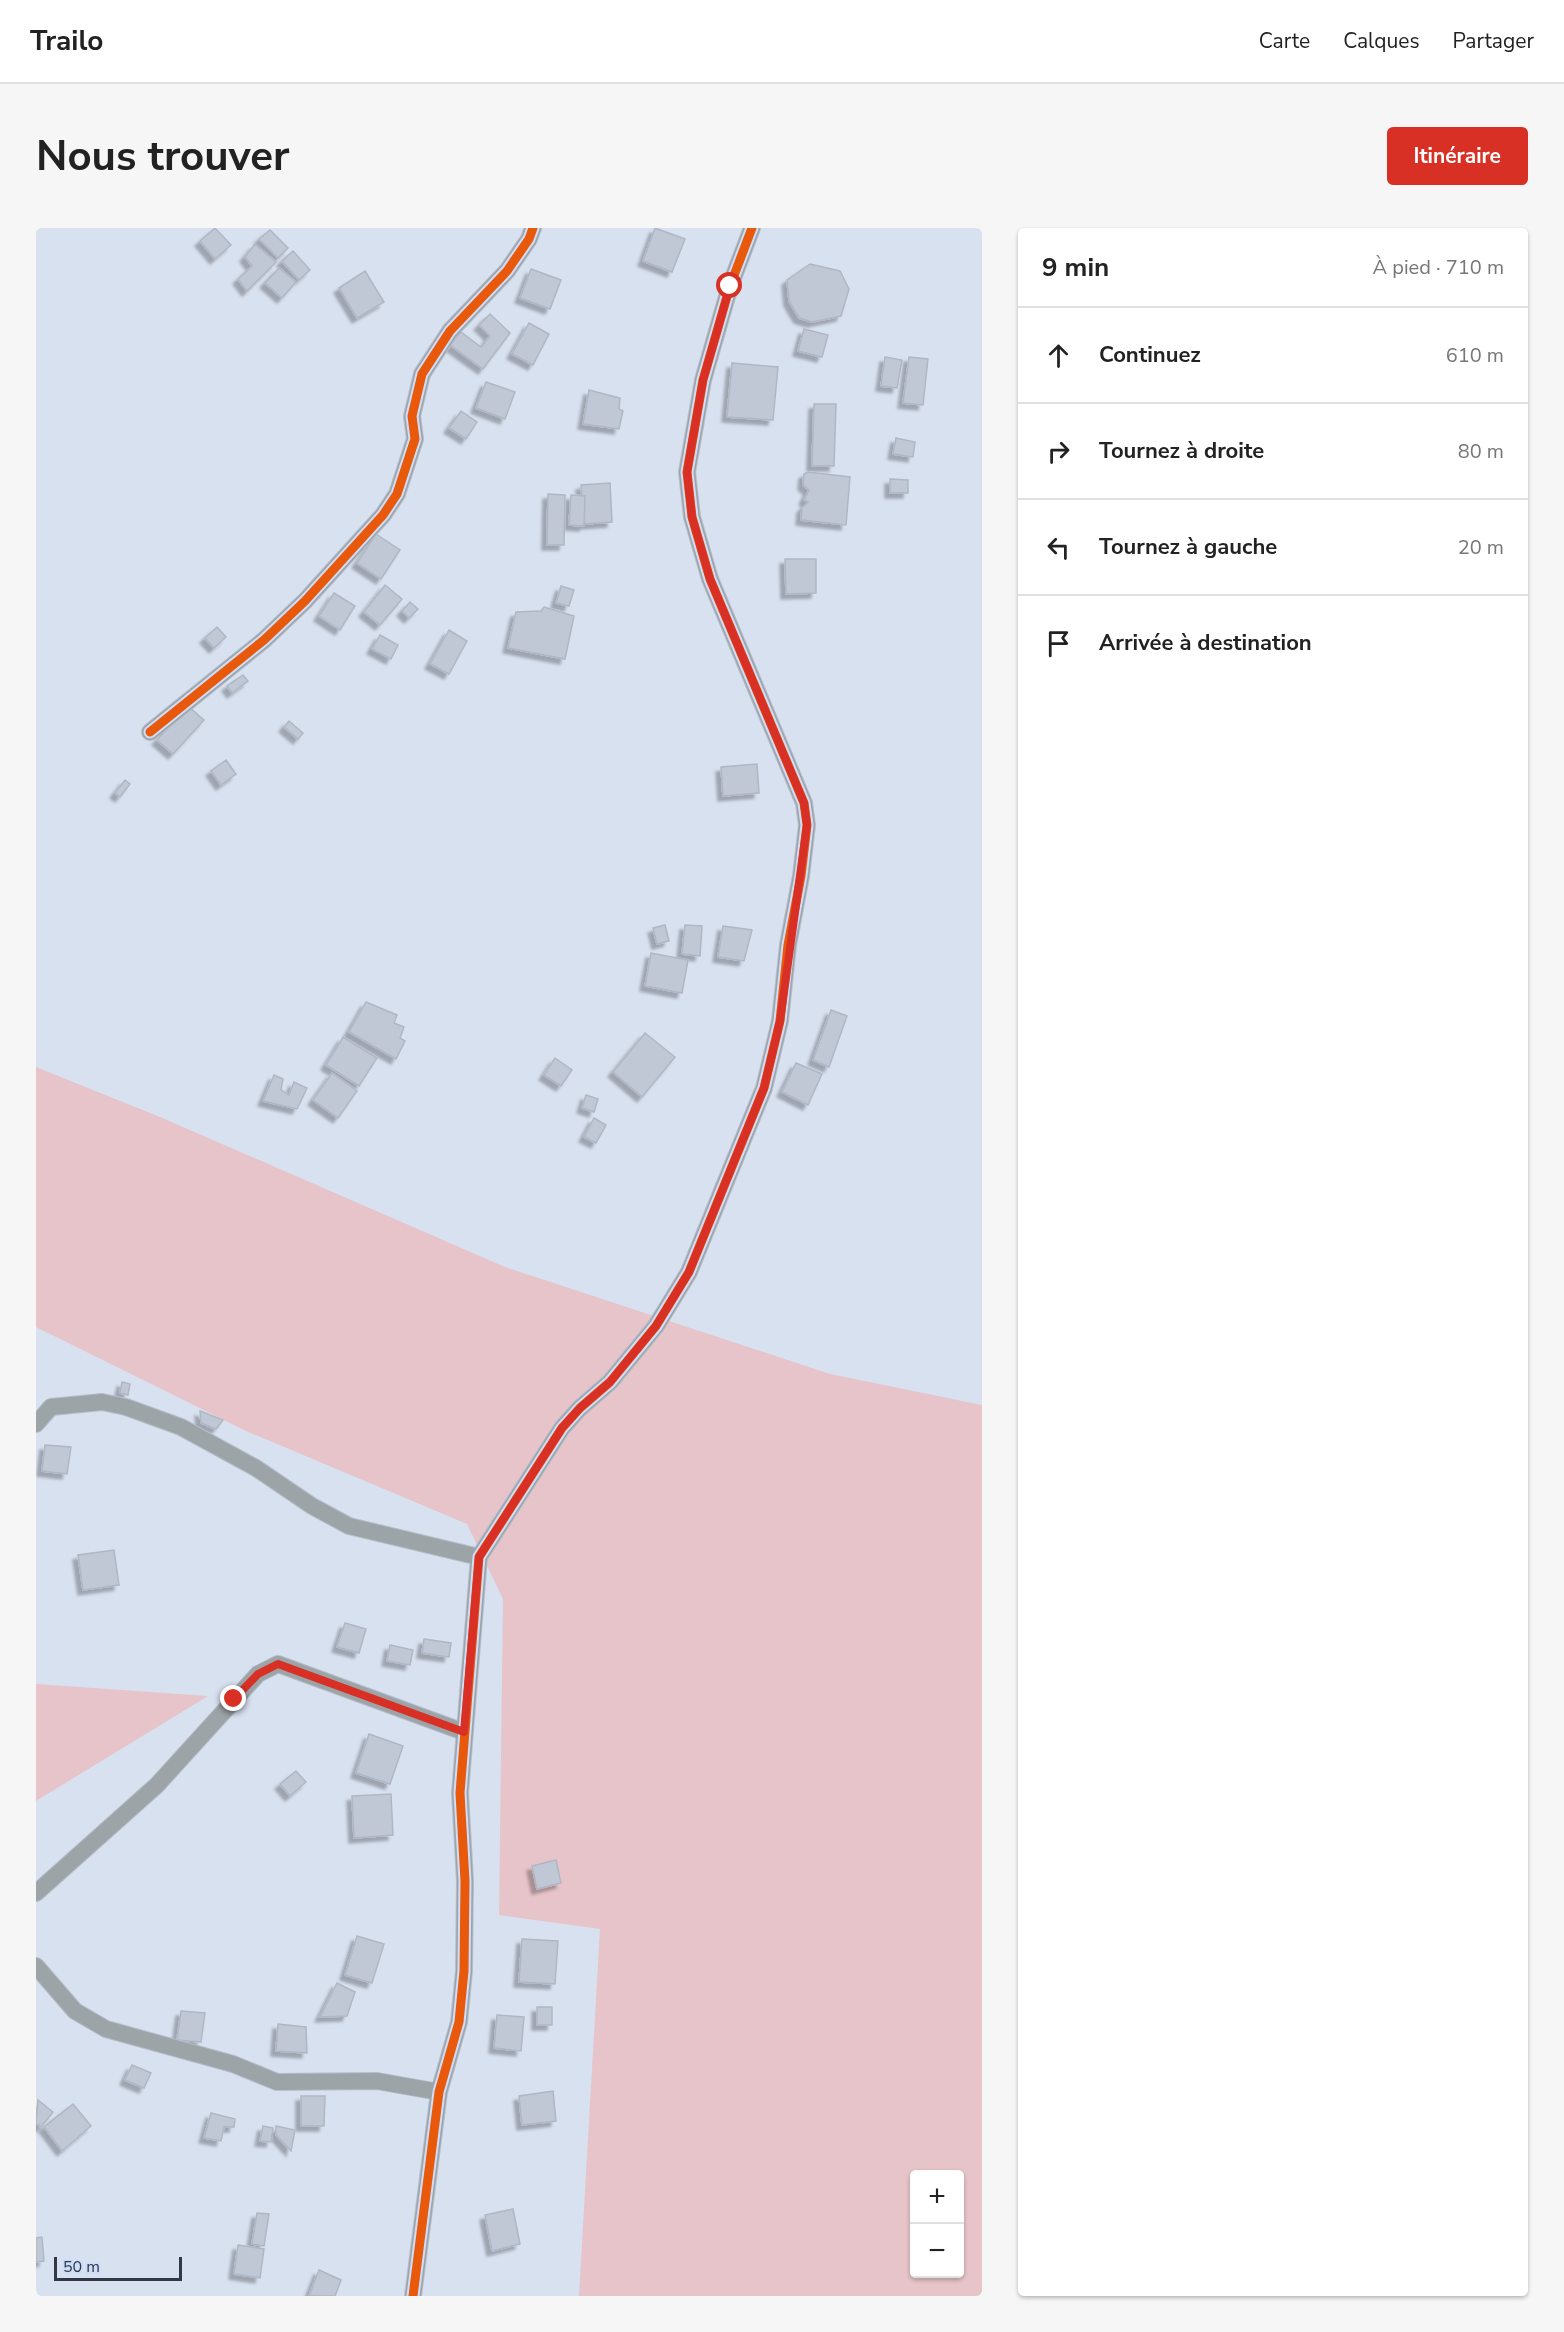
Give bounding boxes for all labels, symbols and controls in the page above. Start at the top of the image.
text: Trailo [30,22,103,60]
text: Carte [1259,27,1310,55]
text: Calques [1343,27,1420,55]
text: Partager [1453,27,1534,55]
button: Itinéraire [1387,127,1528,185]
text: Nous trouver [36,128,289,185]
text: 9 min [1042,250,1109,285]
text: À pied · 710 m [1373,254,1504,281]
route start [716,272,742,298]
icon: ahead [1042,339,1075,372]
text: Continuez [1099,340,1201,370]
text: 610 m [1446,342,1504,369]
icon: right [1042,435,1075,468]
text: Tournez à droite [1099,436,1264,466]
text: 80 m [1458,438,1504,465]
icon: left [1042,531,1075,564]
text: Tournez à gauche [1099,532,1277,562]
text: 20 m [1458,534,1504,561]
icon: arrive [1042,627,1075,660]
text: Arrivée à destination [1099,628,1312,658]
route end [220,1685,246,1711]
map controls [910,2170,964,2278]
button: + [910,2170,964,2224]
button: − [910,2224,964,2278]
scale bar [54,2254,182,2282]
text: 50 m [63,2256,100,2278]

